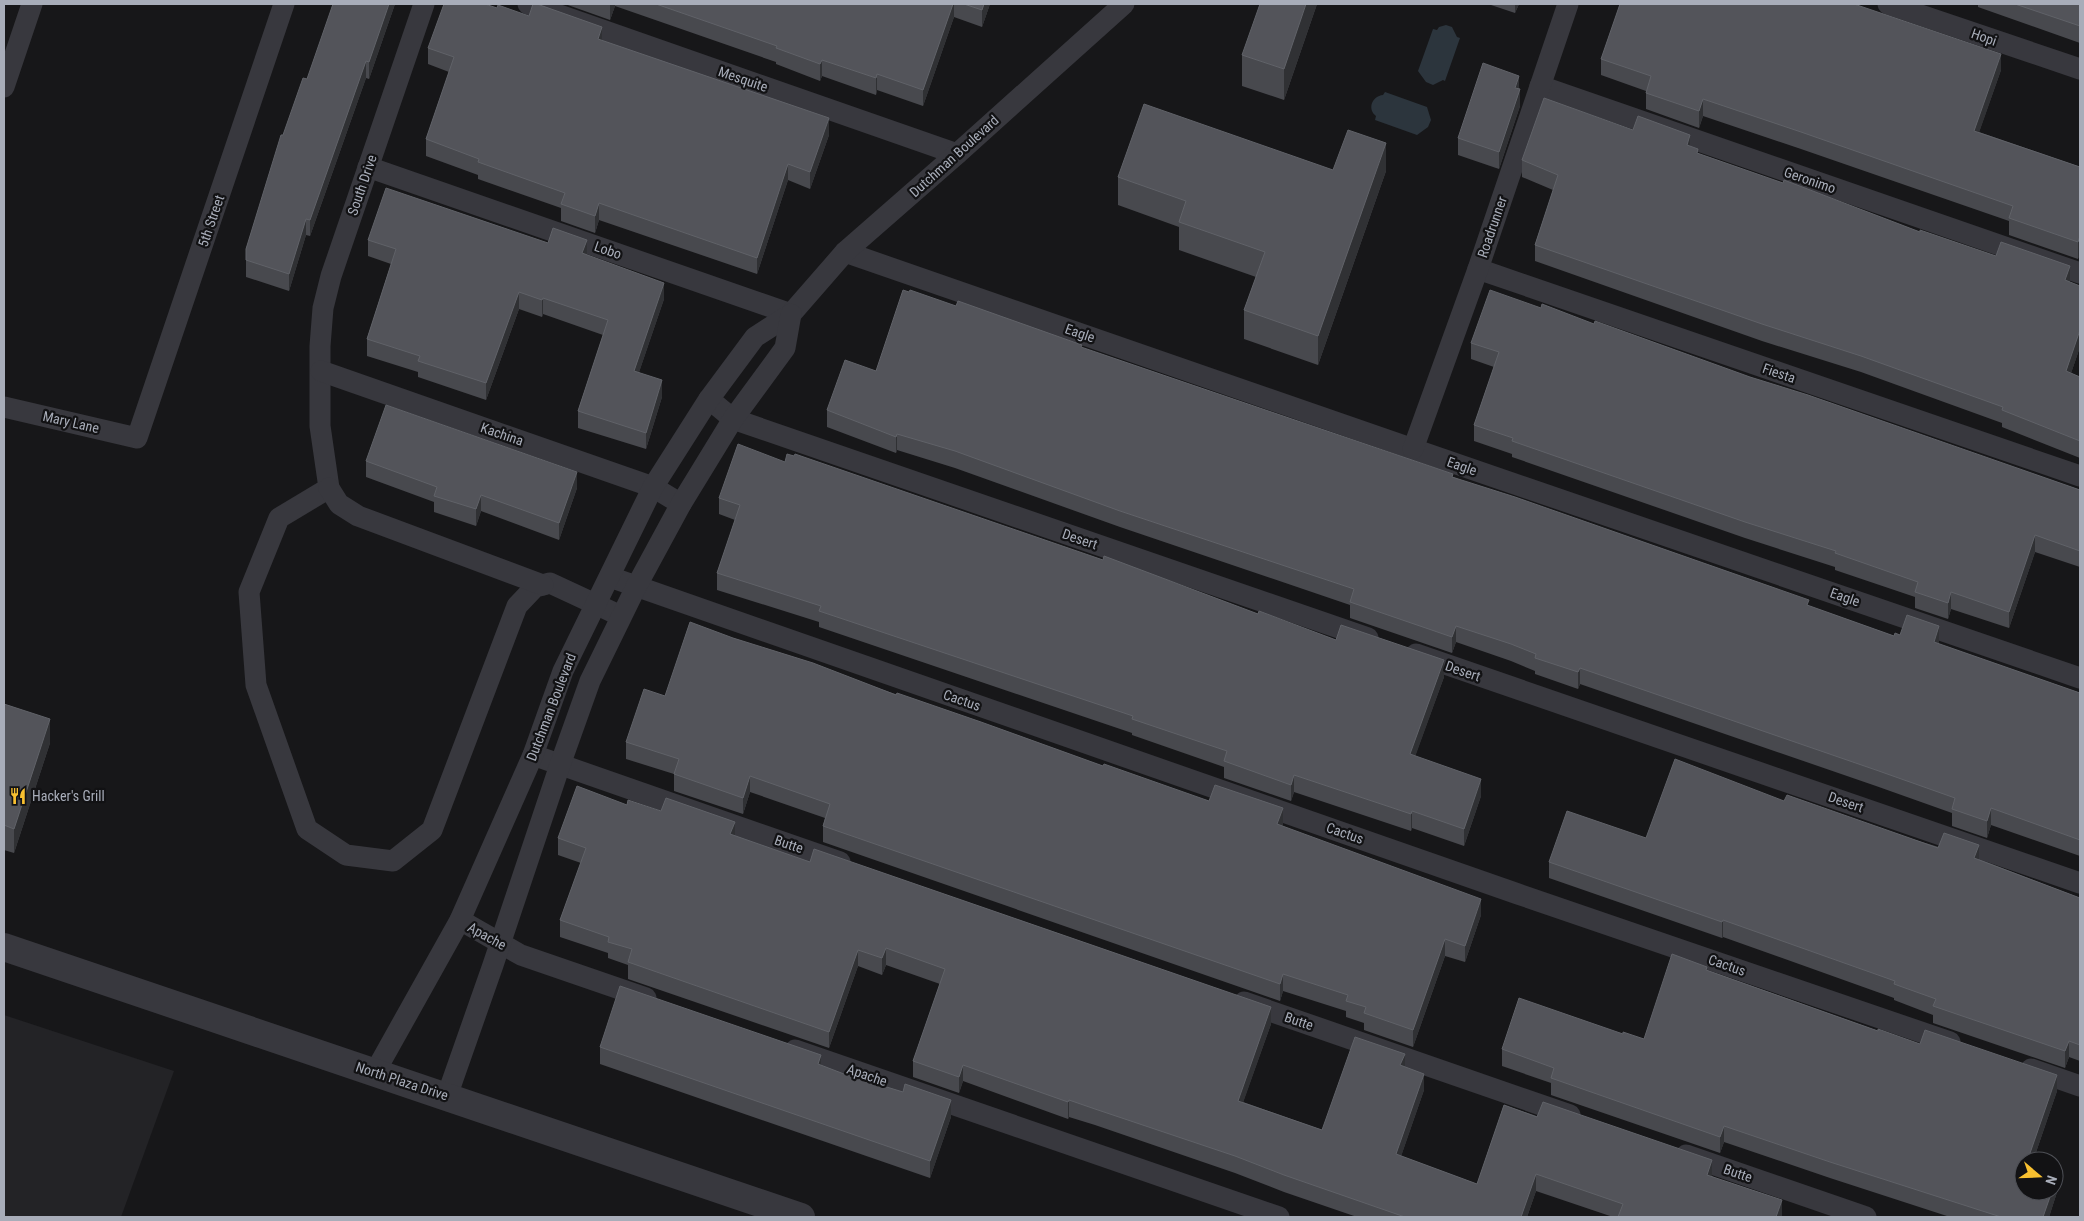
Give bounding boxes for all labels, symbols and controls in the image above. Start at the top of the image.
street label: Hopi [1969,25,1999,49]
street label: Mesquite [716,63,770,95]
street label: Dutchman Boulevard [906,112,1002,200]
street label: South Drive [344,152,380,217]
street label: Geronimo [1782,164,1838,196]
street label: 5th Street [195,193,227,249]
street label: Roadrunner [1474,194,1510,260]
street label: Lobo [592,238,624,262]
street label: Eagle [1063,320,1097,346]
street label: Fiesta [1760,360,1798,386]
street label: Mary Lane [41,408,101,436]
street label: Kachina [478,419,526,449]
street label: Eagle [1445,453,1479,479]
street label: Desert [1060,526,1100,552]
street label: Eagle [1828,584,1862,610]
street label: Dutchman Boulevard [523,651,579,763]
street label: Desert [1443,658,1483,684]
street label: Cactus [941,686,983,714]
restaurant icon: Hacker's Grill [8,786,28,806]
place label: Hacker's Grill [32,788,105,804]
street label: Desert [1826,789,1866,815]
street label: Cactus [1324,819,1366,847]
street label: Butte [773,832,806,856]
street label: Apache [465,919,509,953]
street label: Cactus [1706,951,1748,979]
street label: Butte [1283,1009,1316,1033]
street label: North Plaza Drive [354,1059,451,1104]
street label: Apache [845,1061,890,1089]
north arrow [2014,1151,2064,1201]
street label: Butte [1722,1161,1755,1185]
text: N [2042,1174,2060,1187]

